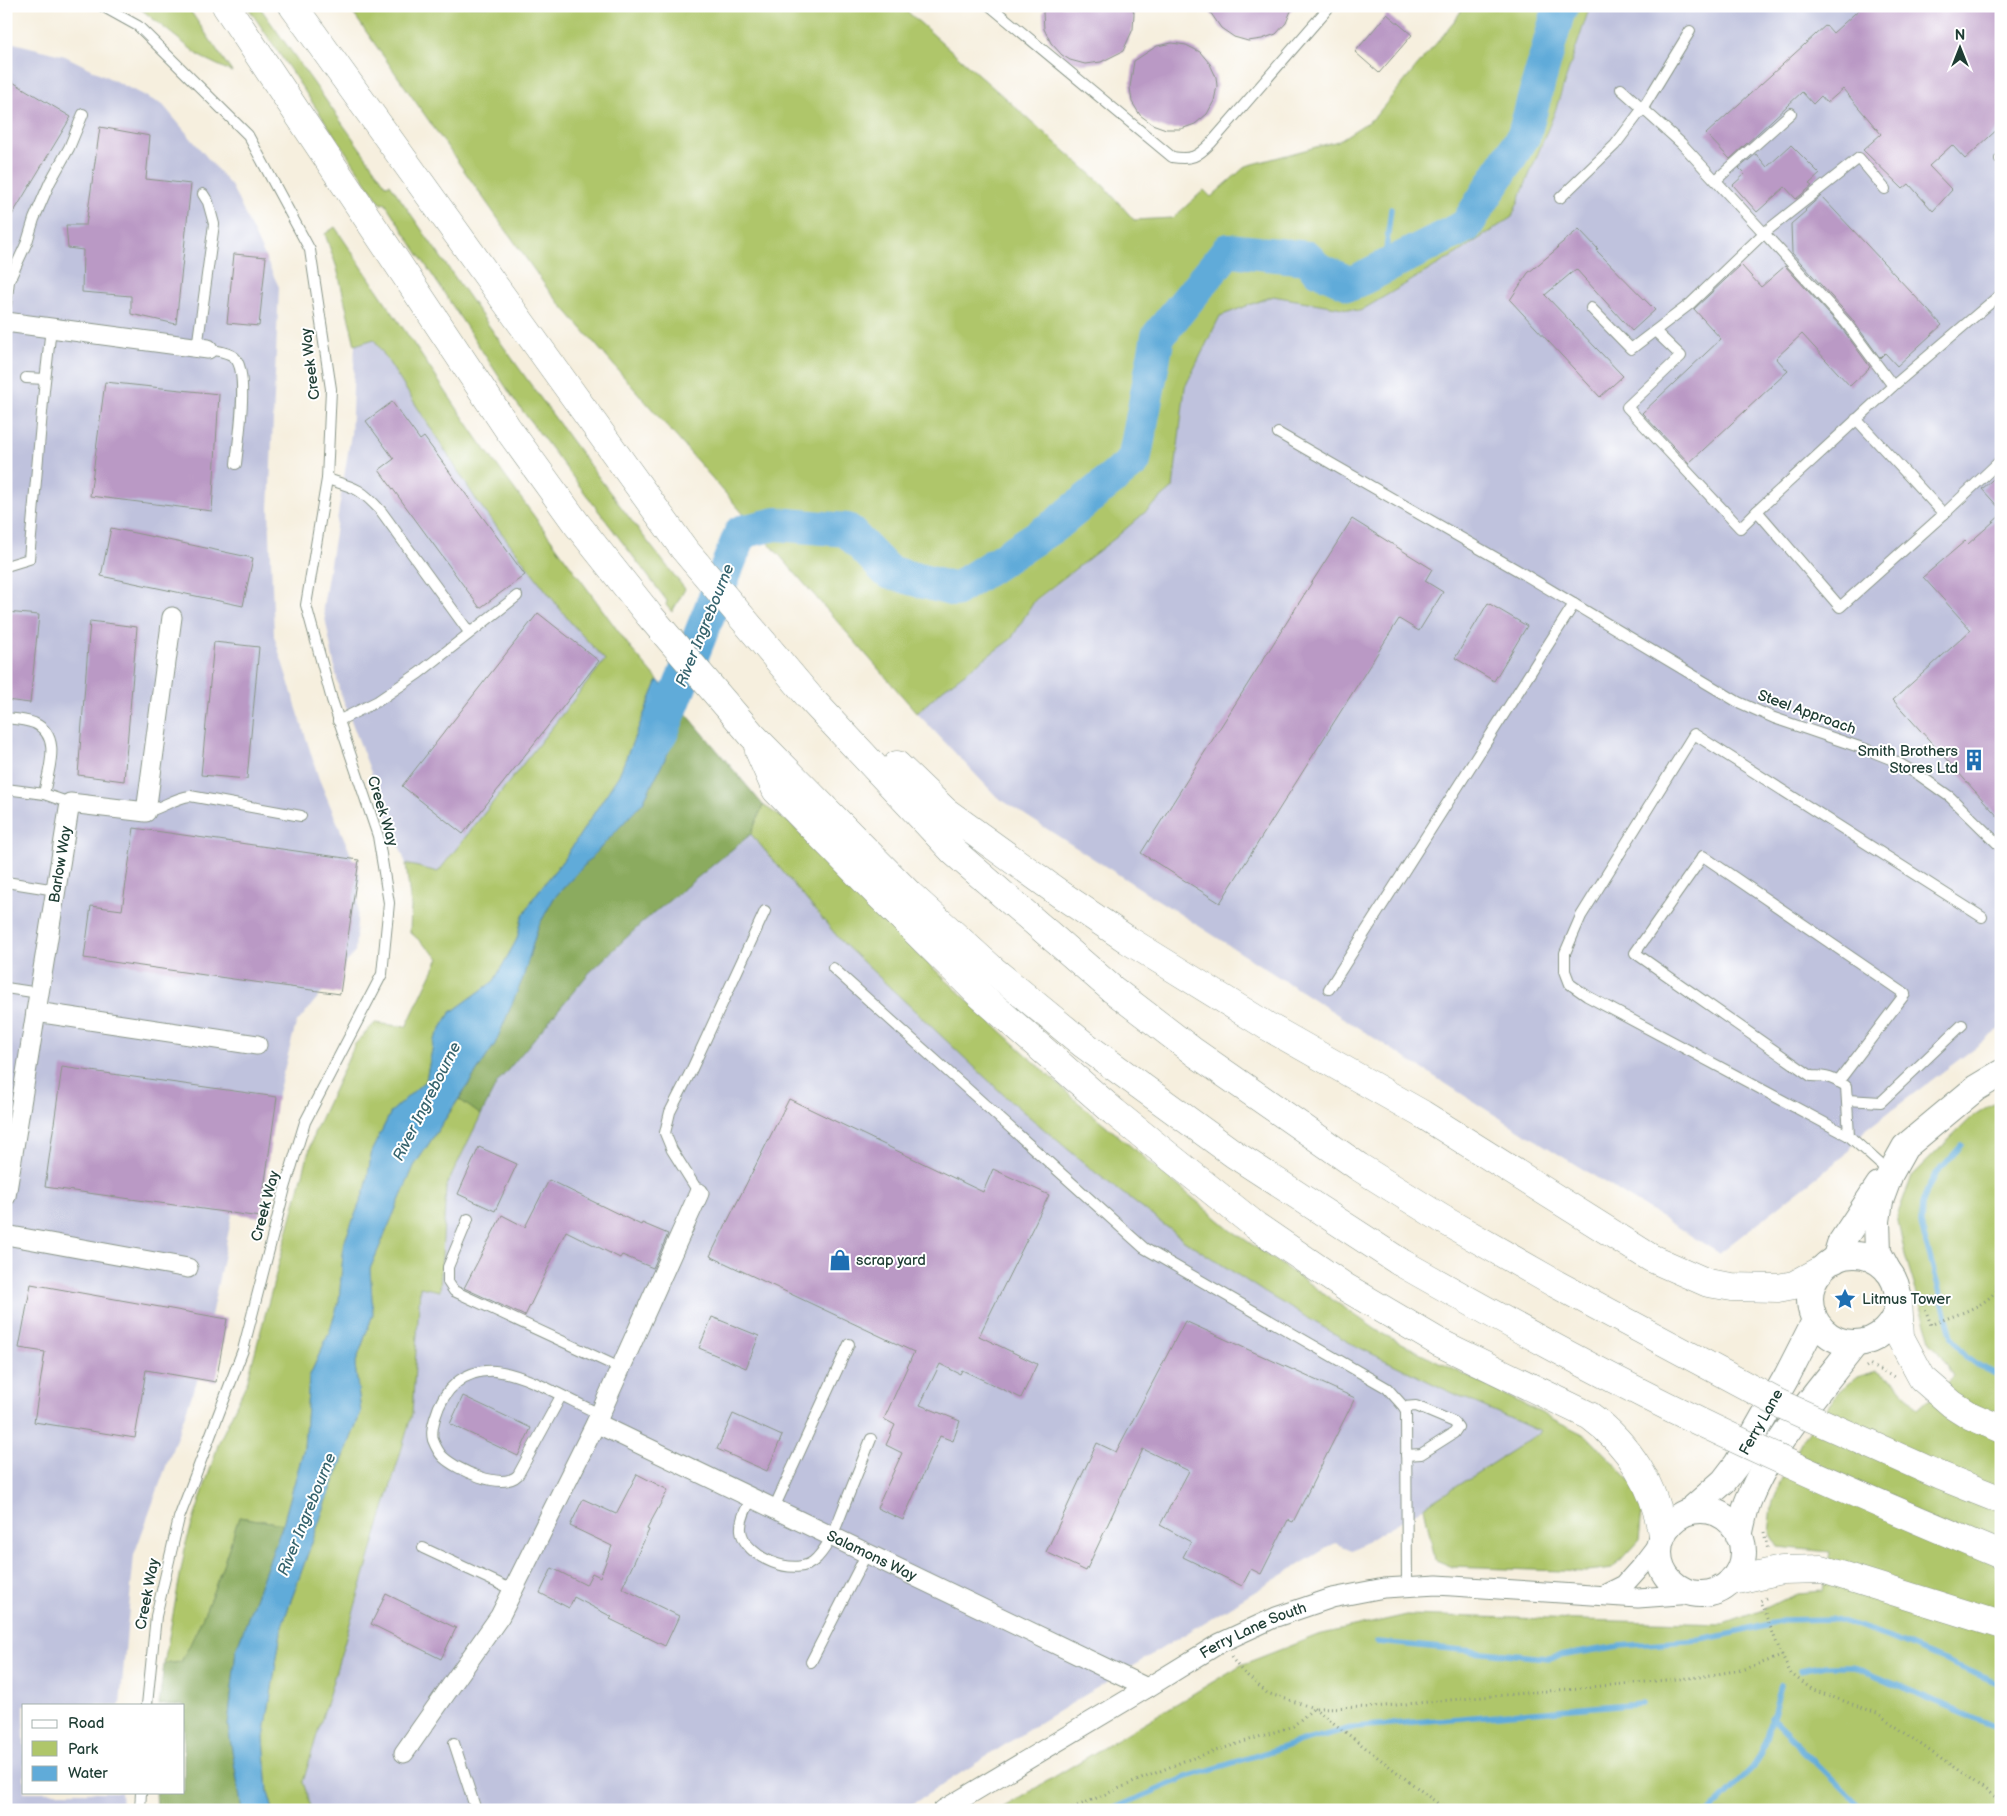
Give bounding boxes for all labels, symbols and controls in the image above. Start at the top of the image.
north arrow [1934,22,1984,72]
text: N [1955,27,1965,44]
street label: Creek Way [297,327,324,401]
water label: River Ingrebourne [672,561,739,690]
street label: Steel Approach [1755,686,1859,739]
place label: Smith Brothers Stores Ltd [1858,742,1959,778]
building icon: Smith Brothers Stores Ltd [1961,747,1987,773]
street label: Creek Way [363,774,402,849]
street label: Barlow Way [45,824,76,904]
water label: River Ingrebourne [389,1039,465,1164]
street label: Creek Way [247,1168,284,1244]
shop icon: scrap yard [827,1247,853,1273]
place label: scrap yard [856,1251,926,1270]
place icon: Litmus Tower [1832,1286,1858,1312]
place label: Litmus Tower [1862,1290,1951,1309]
street label: Ferry Lane [1735,1386,1788,1459]
water label: River Ingrebourne [274,1450,341,1579]
street label: Salamons Way [823,1526,920,1586]
street label: Creek Way [131,1557,164,1631]
street label: Ferry Lane South [1196,1598,1309,1663]
legend [22,1704,185,1794]
text: Road [68,1714,104,1733]
text: Park [68,1740,99,1759]
text: Water [68,1764,108,1783]

